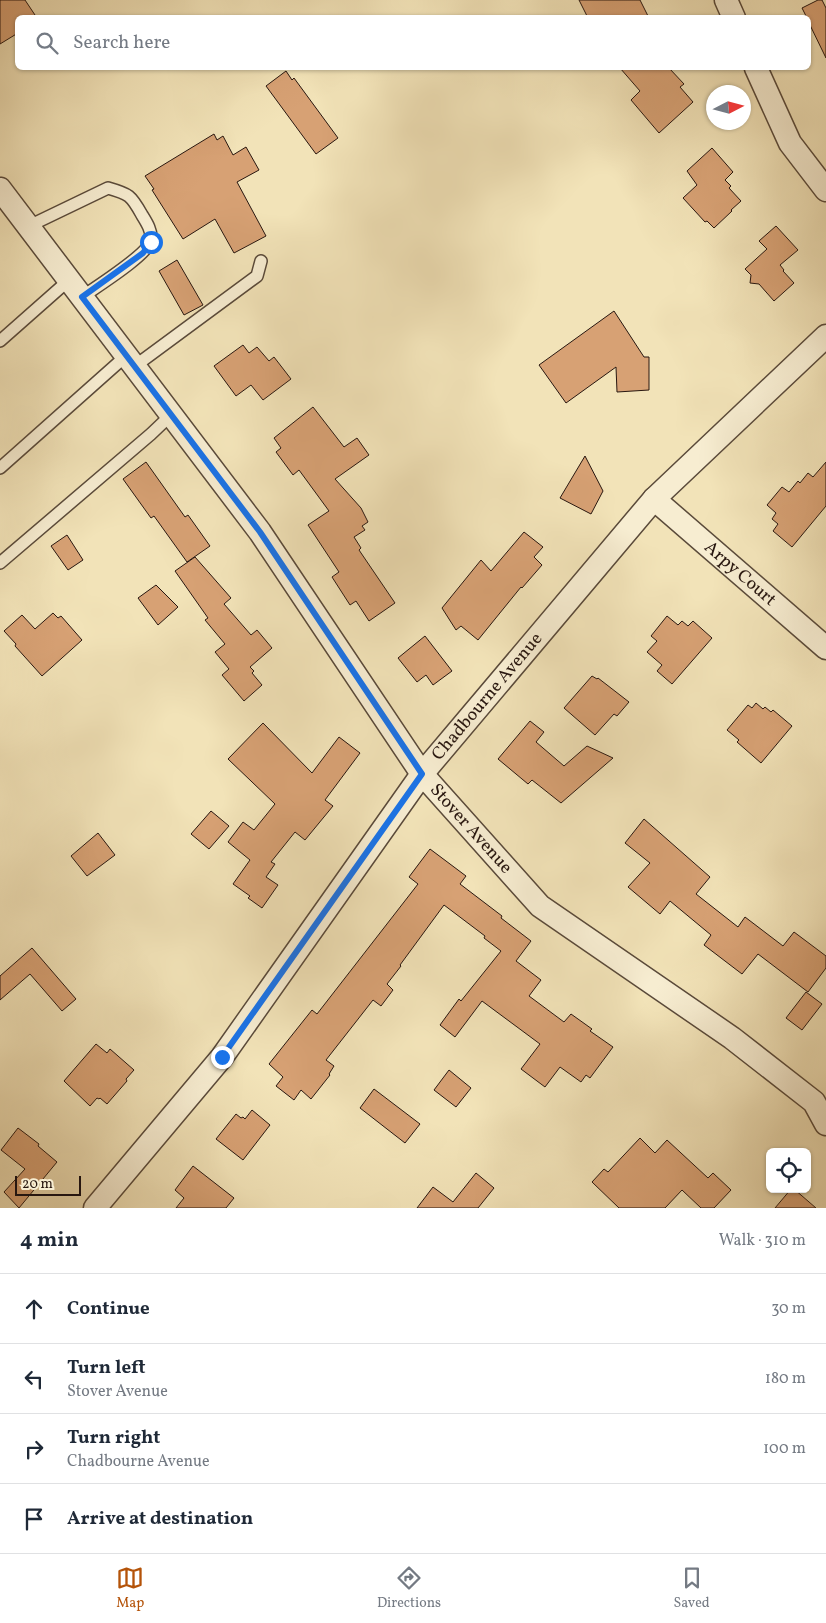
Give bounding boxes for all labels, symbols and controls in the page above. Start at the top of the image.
search box [15,15,811,70]
icon: search [33,29,61,57]
text: Search here [73,30,170,56]
north arrow [706,85,751,130]
route start [140,231,163,254]
street label: Arpy Court [699,535,782,612]
street label: Chadbourne Avenue [426,627,549,766]
street label: Stover Avenue [424,778,518,879]
route end [211,1046,234,1069]
map controls [766,1148,811,1193]
button: locate [766,1148,811,1193]
scale bar [15,1173,81,1196]
text: 20 m [22,1175,53,1194]
text: 4 min [20,1226,79,1255]
text: Walk · 310 m [719,1230,806,1252]
icon: ahead [20,1295,48,1323]
text: Continue [67,1296,150,1322]
text: 30 m [771,1298,806,1320]
text: Turn left [67,1355,146,1381]
icon: left [20,1365,48,1393]
text: 180 m [765,1368,806,1390]
text: Stover Avenue [67,1381,168,1403]
text: Turn right [67,1425,160,1451]
icon: right [20,1435,48,1463]
text: 100 m [763,1438,806,1460]
text: Chadbourne Avenue [67,1451,210,1473]
icon: arrive [20,1505,48,1533]
text: Arrive at destination [67,1506,253,1532]
tab: Map [116,1564,144,1613]
tab: Directions [377,1564,441,1613]
tab: Saved [674,1564,710,1613]

